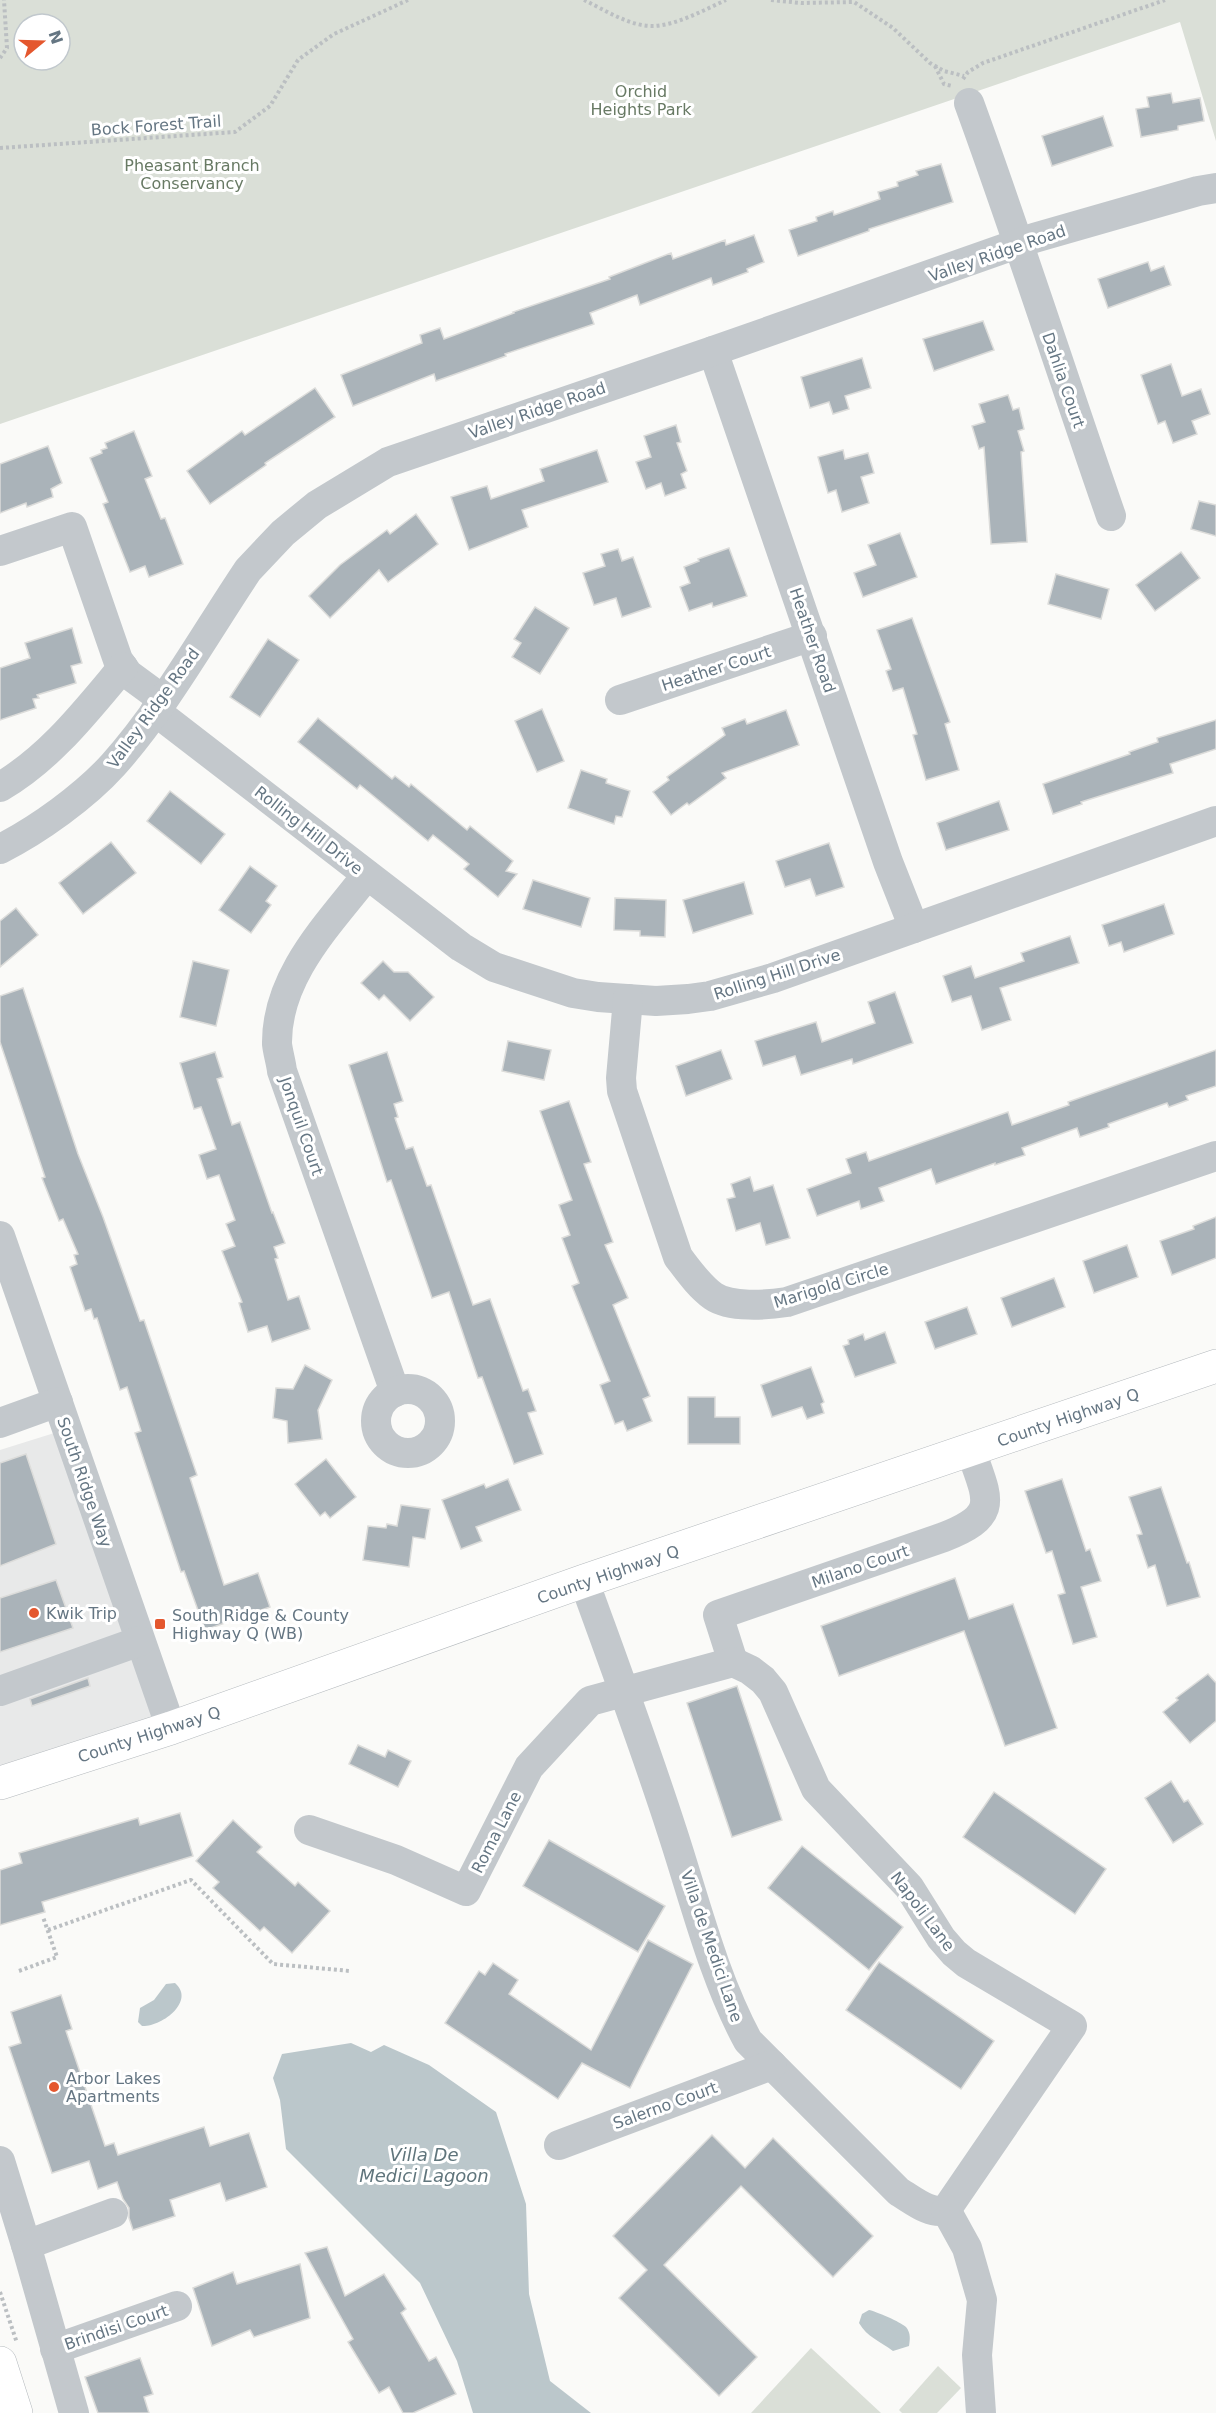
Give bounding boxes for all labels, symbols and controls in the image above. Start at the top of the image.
north arrow [12,12,72,72]
text: N [45,28,67,47]
park label: Orchid Heights Park [591,82,692,119]
street label: Bock Forest Trail [90,111,222,140]
park label: Pheasant Branch Conservancy [124,156,260,193]
street label: Valley Ridge Road [926,221,1068,286]
street label: Dahlia Court [1038,330,1089,431]
street label: Valley Ridge Road [466,378,608,443]
street label: Heather Road [786,585,839,695]
street label: Heather Court [659,642,773,695]
street label: Valley Ridge Road [103,645,203,772]
street label: Rolling Hill Drive [251,782,367,879]
street label: Rolling Hill Drive [711,945,843,1004]
street label: Jonquil Court [275,1073,327,1178]
street label: Marigold Circle [771,1259,891,1312]
street label: County Highway Q [995,1384,1142,1451]
street label: South Ridge Way [53,1415,116,1550]
street label: County Highway Q [535,1541,682,1608]
street label: Milano Court [809,1541,911,1592]
place label: Kwik Trip [46,1604,117,1623]
marker: Kwik Trip [27,1606,41,1620]
place label: South Ridge & County Highway Q (WB) [172,1606,349,1643]
marker: South Ridge & County Highway Q (WB) [153,1617,167,1631]
street label: County Highway Q [75,1702,223,1767]
street label: Roma Lane [468,1788,525,1876]
street label: Villa de Medici Lane [677,1868,746,2025]
street label: Napoli Lane [887,1868,959,1955]
place label: Arbor Lakes Apartments [66,2069,161,2106]
street label: Salerno Court [610,2078,720,2133]
marker: Arbor Lakes Apartments [47,2080,61,2094]
water label: Villa De Medici Lagoon [359,2144,489,2186]
street label: Brindisi Court [62,2301,171,2354]

